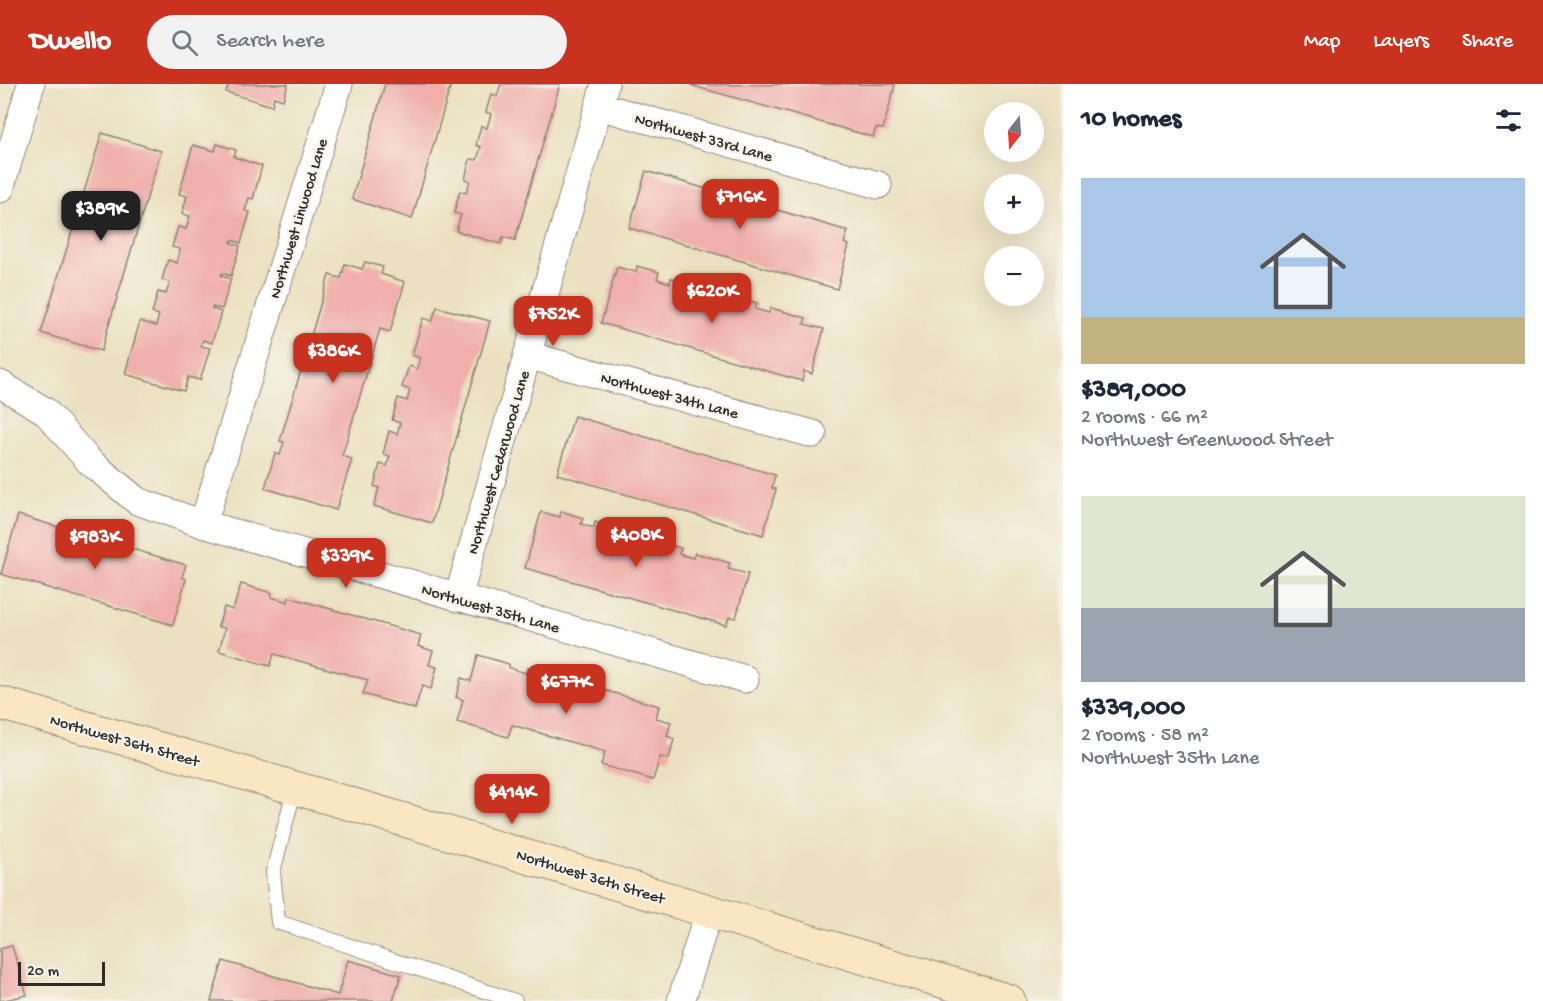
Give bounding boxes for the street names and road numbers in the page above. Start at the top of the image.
street label: Northwest 33rd Lane [632,111,775,168]
street label: Northwest Linwood Lane [267,136,334,301]
street label: Northwest Cedarwood Lane [465,368,536,557]
street label: Northwest 34th Lane [598,370,741,425]
street label: Northwest 35th Lane [419,582,562,639]
street label: Northwest 36th Street [47,712,202,773]
street label: Northwest 36th Street [513,847,668,910]

